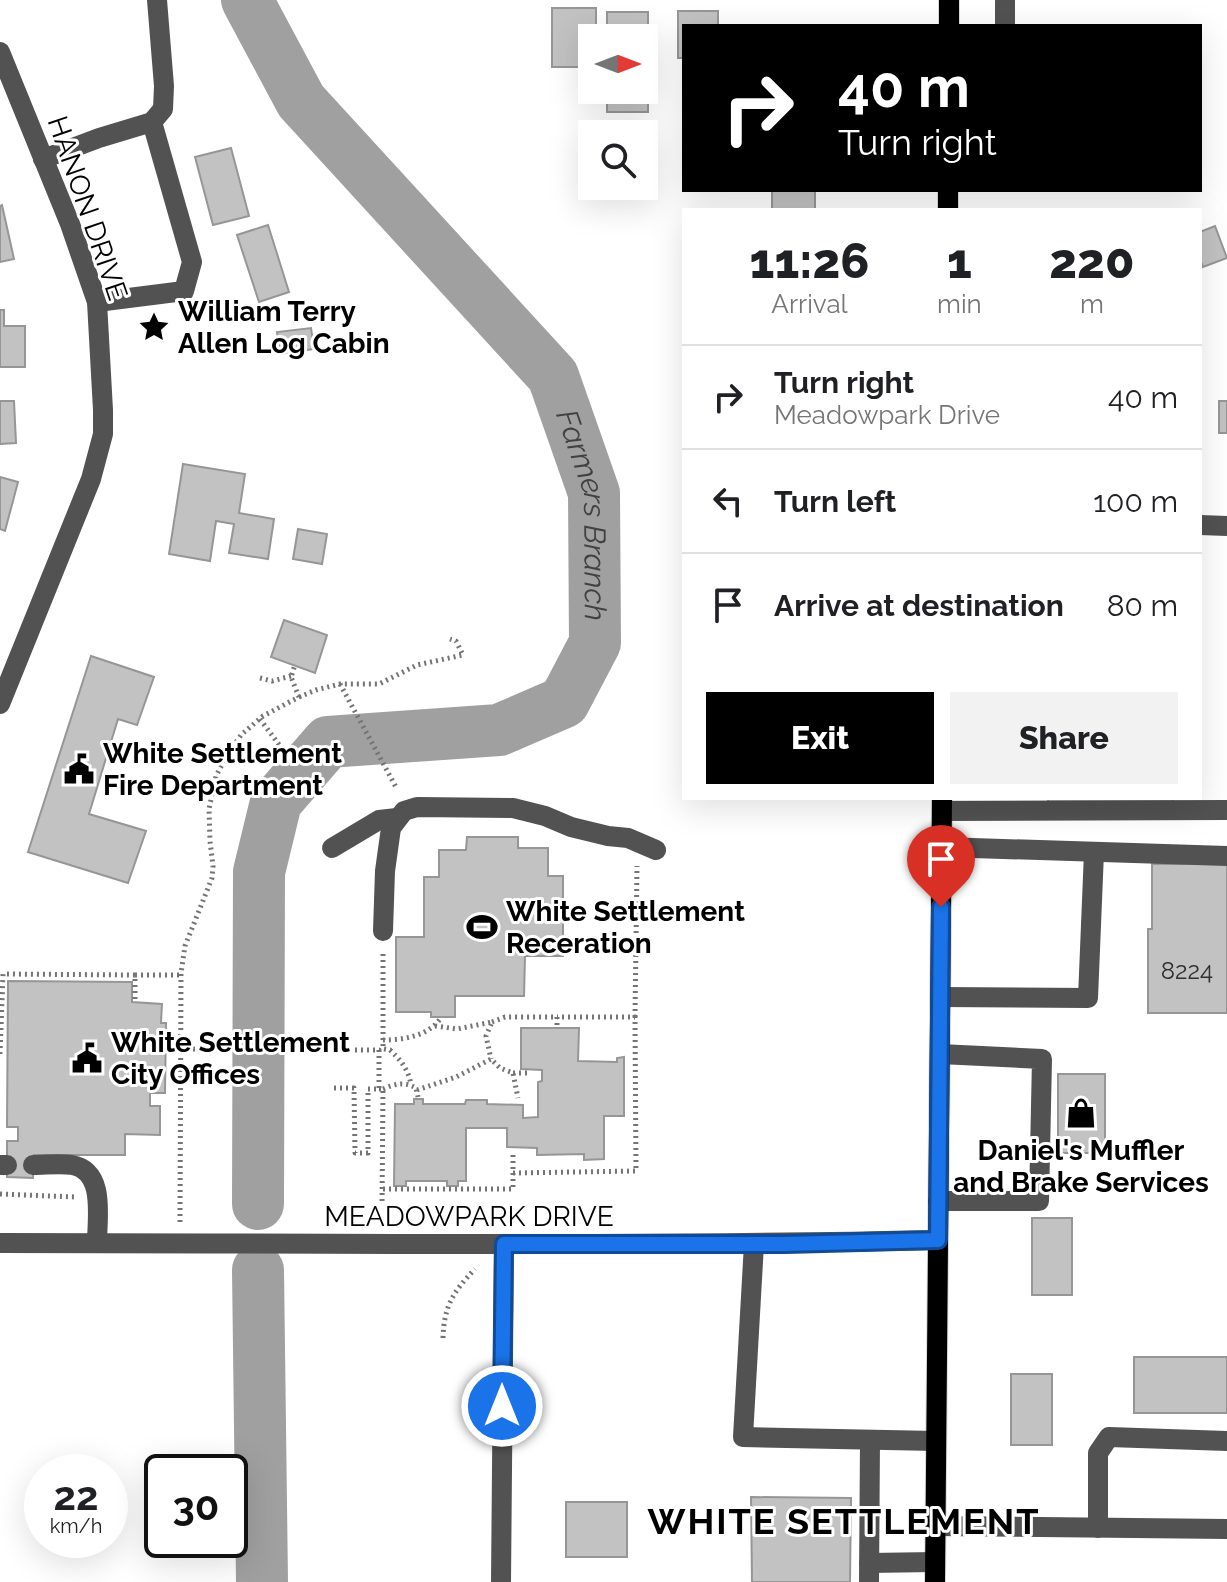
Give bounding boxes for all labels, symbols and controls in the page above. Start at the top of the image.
north arrow [578,24,658,104]
map controls [578,24,658,200]
text: 40 m [838,54,970,120]
icon: right [706,56,810,160]
street label: HANON DRIVE [41,112,134,304]
button: search [578,120,658,200]
text: Turn right [838,121,997,163]
text: 11:26 [750,233,869,289]
text: 1 [947,233,972,289]
text: 220 [1049,233,1134,289]
text: Arrival [771,289,848,319]
text: min [937,289,982,319]
text: m [1080,289,1104,319]
place label: William Terry Allen Log Cabin [178,295,390,360]
place icon: William Terry Allen Log Cabin [137,310,171,344]
text: Turn right [774,365,914,400]
icon: right [706,375,750,419]
text: 40 m [1108,380,1178,415]
text: Meadowpark Drive [774,400,1000,430]
water label: Farmers Branch [549,405,613,621]
icon: left [706,479,750,523]
text: Turn left [774,484,896,519]
text: 100 m [1093,484,1178,519]
icon: arrive [706,583,750,627]
text: Arrive at destination [774,588,1064,623]
text: 80 m [1107,588,1178,623]
button: Exit [706,692,934,784]
button: Share [950,692,1178,784]
place label: White Settlement Fire Department [103,737,342,802]
public building icon: White Settlement Fire Department [62,752,96,786]
pin [907,825,975,907]
icon: arrive [919,837,963,881]
place label: White Settlement Receration [506,895,745,960]
sports icon: White Settlement Receration [465,910,499,944]
house number: 8224 [1161,956,1213,985]
place label: White Settlement City Offices [111,1026,350,1091]
public building icon: White Settlement City Offices [70,1041,104,1075]
shop icon: Daniel's Muffler and Brake Services [1064,1096,1098,1130]
place label: Daniel's Muffler and Brake Services [953,1134,1209,1199]
street label: MEADOWPARK DRIVE [324,1200,614,1233]
position arrow [460,1364,544,1448]
speed limit sign: 30 [144,1454,248,1558]
text: 22 [53,1472,99,1519]
district label: WHITE SETTLEMENT [647,1500,1041,1542]
text: km/h [50,1514,102,1538]

